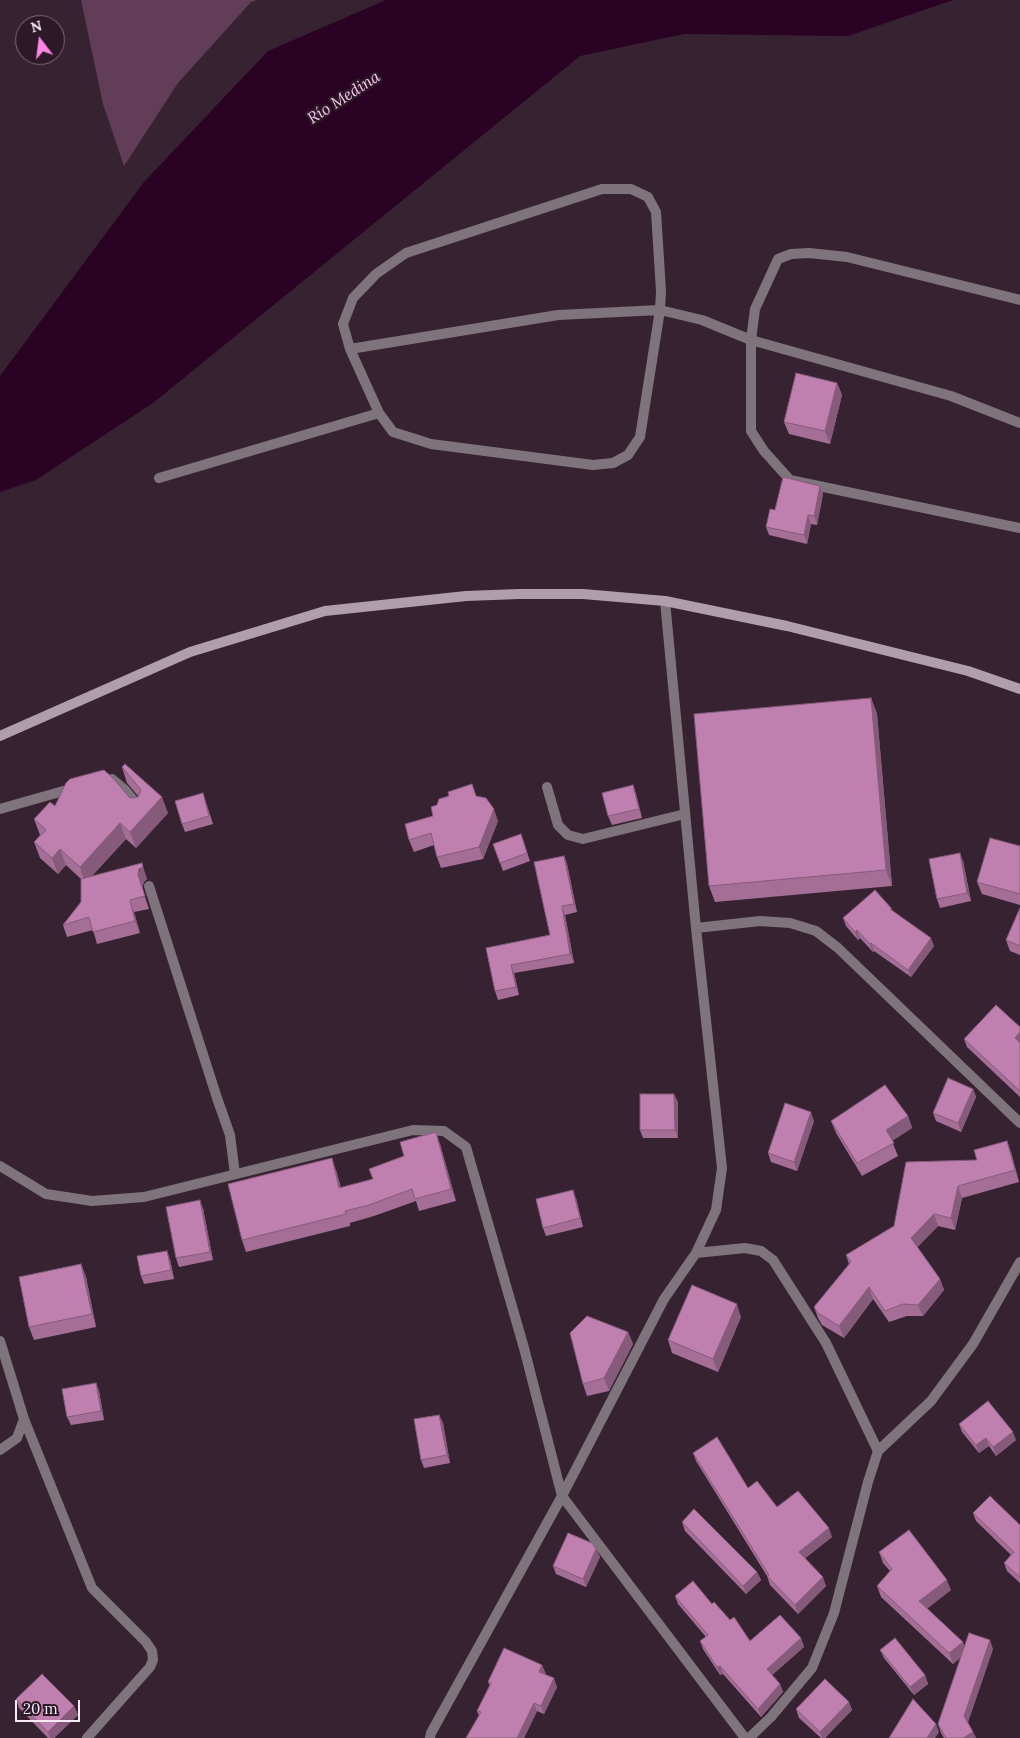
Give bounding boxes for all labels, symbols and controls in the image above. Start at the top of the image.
north arrow [15,15,65,65]
text: N [29,16,44,37]
water label: Río Medina [304,67,384,129]
scale bar [18,1690,82,1722]
text: 20 m [23,1699,58,1718]

